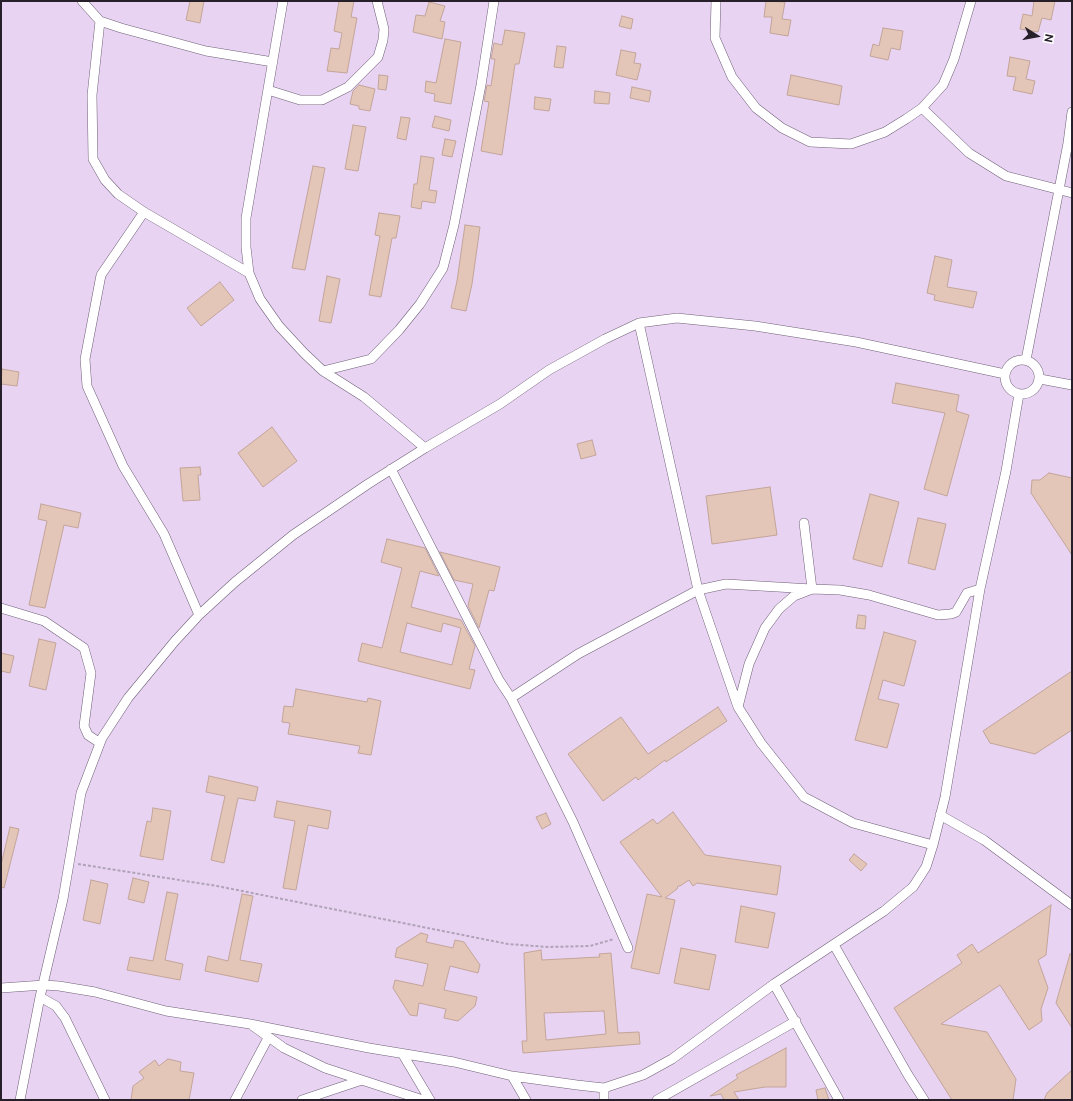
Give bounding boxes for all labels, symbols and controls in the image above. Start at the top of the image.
north arrow [1017,16,1057,56]
text: N [1042,33,1055,44]

